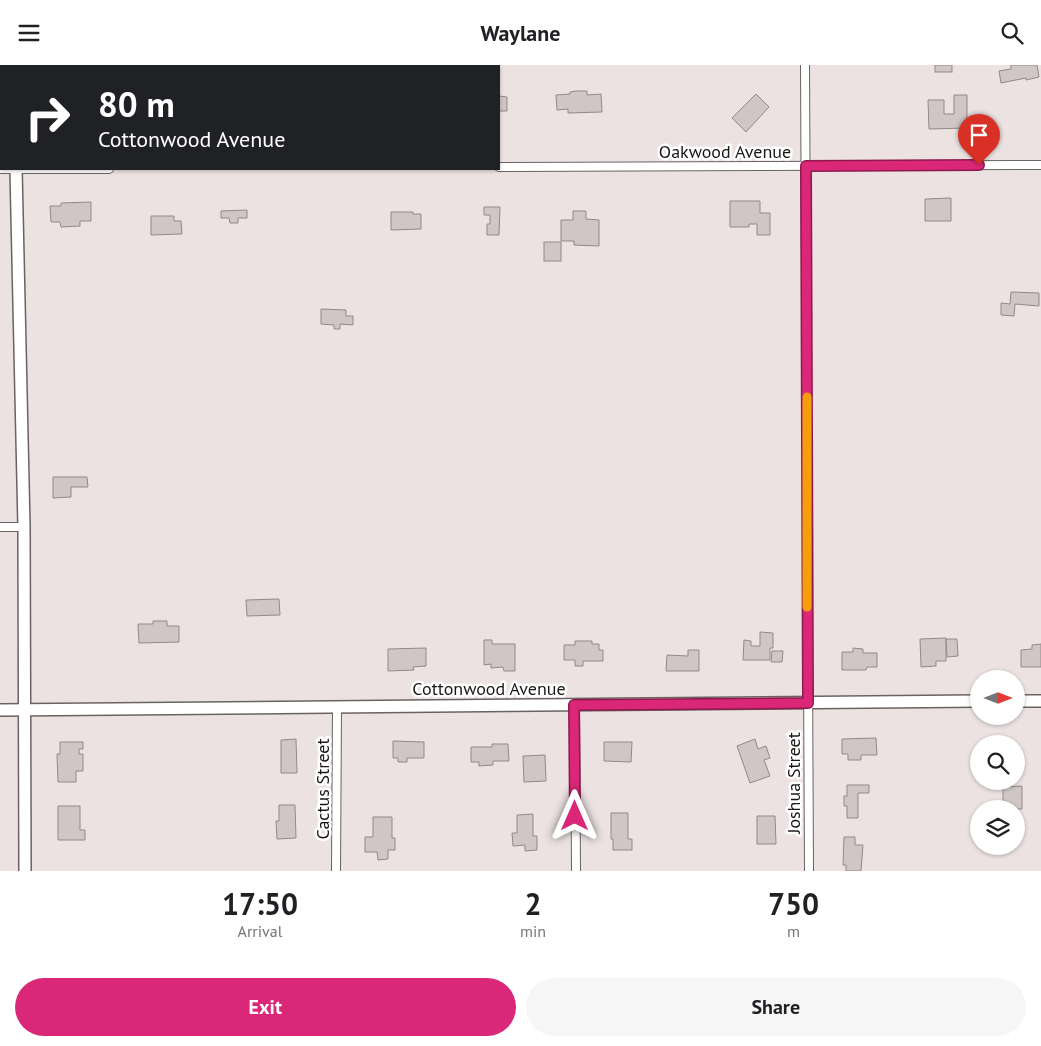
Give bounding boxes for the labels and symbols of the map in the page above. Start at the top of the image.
pin [958,114,1000,165]
street label: Oakwood Avenue [659,140,791,163]
north arrow [970,670,1025,725]
street label: Cottonwood Avenue [412,677,566,700]
street label: Joshua Street [782,732,805,835]
street label: Cactus Street [311,738,334,840]
position arrow [548,789,600,841]

